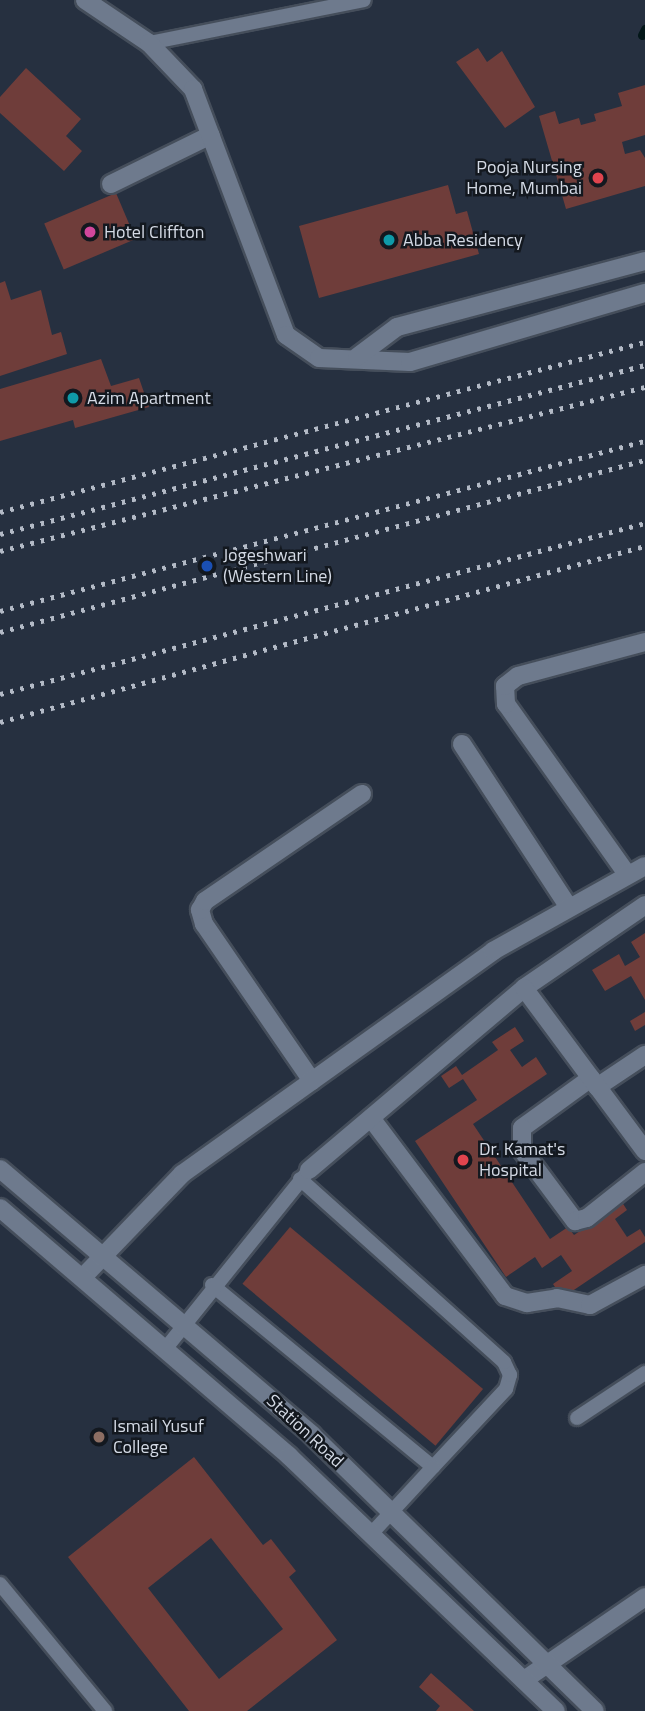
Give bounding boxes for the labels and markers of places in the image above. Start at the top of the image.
place label: Pooja Nursing Home, Mumbai [466,157,582,200]
marker: Pooja Nursing Home, Mumbai [588,168,608,188]
place label: Hotel Cliffton [104,221,204,243]
marker: Hotel Cliffton [82,224,98,240]
place label: Abba Residency [403,229,523,251]
marker: Abba Residency [381,232,397,248]
place label: Azim Apartment [87,387,211,409]
marker: Azim Apartment [65,390,81,406]
place label: Jogeshwari (Western Line) [223,545,332,588]
marker: Jogeshwari (Western Line) [197,556,217,576]
place label: Dr. Kamat's Hospital [479,1139,565,1182]
marker: Dr. Kamat's Hospital [453,1150,473,1170]
place label: Ismail Yusuf College [113,1416,204,1458]
marker: Ismail Yusuf College [91,1429,107,1445]

